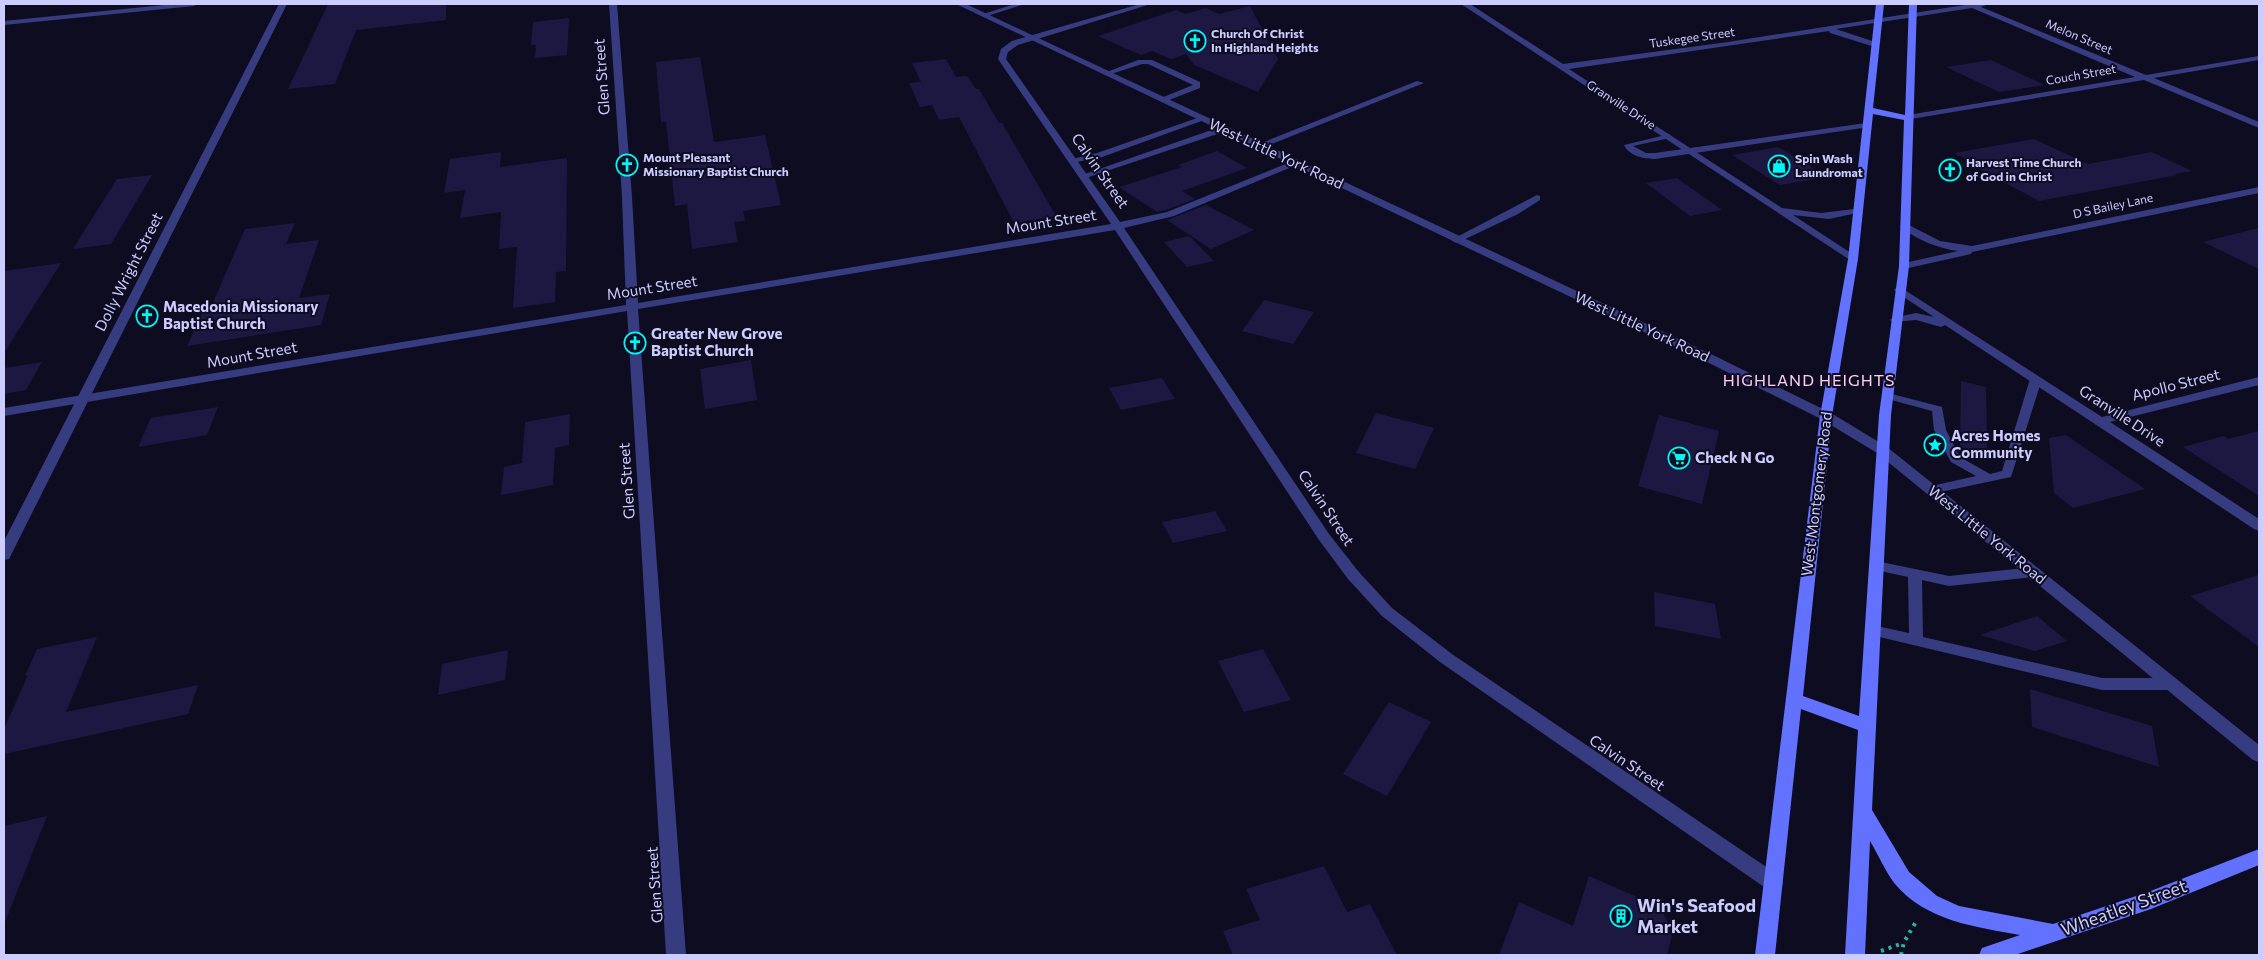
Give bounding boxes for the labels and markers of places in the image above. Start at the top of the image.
place label: Church Of Christ In Highland Heights [1211,26,1319,54]
church icon: Church Of Christ In Highland Heights [1183,29,1207,53]
place label: Mount Pleasant Missionary Baptist Church [643,150,789,178]
place label: Spin Wash Laundromat [1795,151,1863,179]
church icon: Mount Pleasant Missionary Baptist Church [615,153,639,177]
shop icon: Spin Wash Laundromat [1767,154,1791,178]
place label: Harvest Time Church of God in Christ [1966,155,2081,183]
church icon: Harvest Time Church of God in Christ [1938,158,1962,182]
place label: Macedonia Missionary Baptist Church [163,297,319,332]
church icon: Macedonia Missionary Baptist Church [135,304,159,328]
place label: Greater New Grove Baptist Church [651,324,783,359]
church icon: Greater New Grove Baptist Church [623,331,647,355]
place label: Acres Homes Community [1951,426,2041,461]
place icon: Acres Homes Community [1923,433,1947,457]
supermarket icon: Check N Go [1667,446,1691,470]
place label: Check N Go [1695,448,1775,466]
place label: Win's Seafood Market [1637,894,1756,937]
building icon: Win's Seafood Market [1609,904,1633,928]

